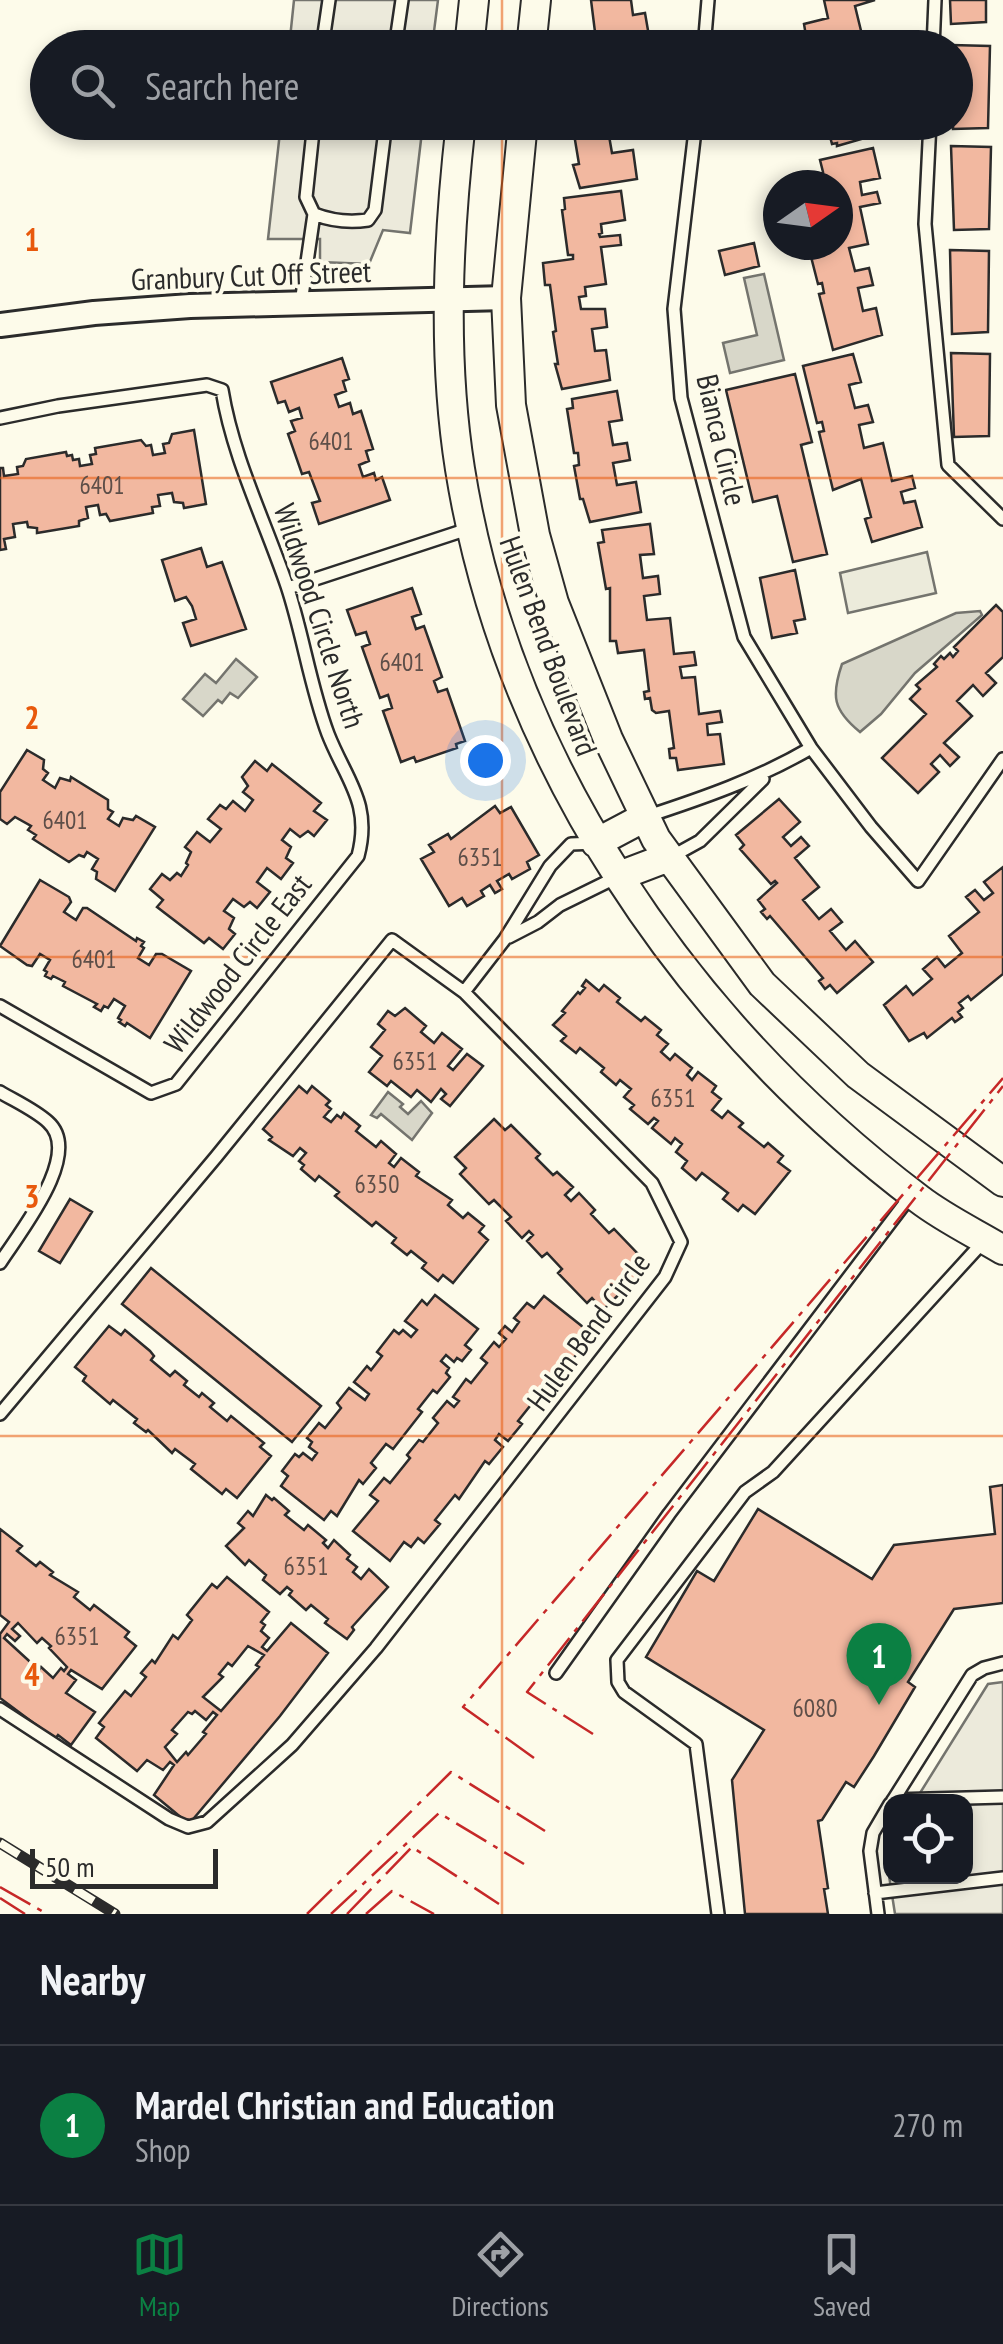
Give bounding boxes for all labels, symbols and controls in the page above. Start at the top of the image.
search box [30,30,973,140]
icon: search [65,58,120,113]
text: Search here [145,61,299,110]
north arrow [763,170,853,260]
text: 1 [24,218,40,260]
street label: Granbury Cut Off Street [130,251,373,298]
street label: Bianca Circle [688,370,756,509]
house number: 6401 [308,425,354,457]
house number: 6401 [79,469,125,501]
street label: Wildwood Circle North [266,498,375,733]
street label: Hulen Bend Boulevard [492,530,607,761]
house number: 6401 [379,646,425,678]
text: 2 [24,696,40,738]
your location [460,735,511,786]
house number: 6401 [42,804,88,836]
house number: 6351 [457,841,503,873]
street label: Wildwood Circle East [154,865,320,1061]
house number: 6401 [71,943,117,975]
house number: 6351 [392,1045,438,1077]
house number: 6351 [650,1082,696,1114]
house number: 6350 [354,1168,400,1200]
text: 3 [24,1175,40,1217]
street label: Hulen Bend Circle [517,1245,658,1418]
house number: 6351 [283,1550,329,1582]
house number: 6351 [54,1620,100,1652]
pin: 1 [846,1622,912,1705]
text: 4 [24,1653,40,1695]
house number: 6080 [792,1692,838,1724]
map controls [883,1794,973,1884]
button: locate [883,1794,973,1884]
scale bar [30,1844,218,1888]
text: 50 m [45,1848,94,1885]
text: Nearby [40,1952,145,2007]
text: Mardel Christian and Education [135,2080,555,2129]
text: 1 [65,2104,80,2146]
text: 270 m [892,2104,963,2146]
text: Shop [135,2129,191,2171]
tab: Map [132,2227,187,2324]
tab: Directions [451,2227,549,2324]
tab: Saved [813,2227,871,2324]

